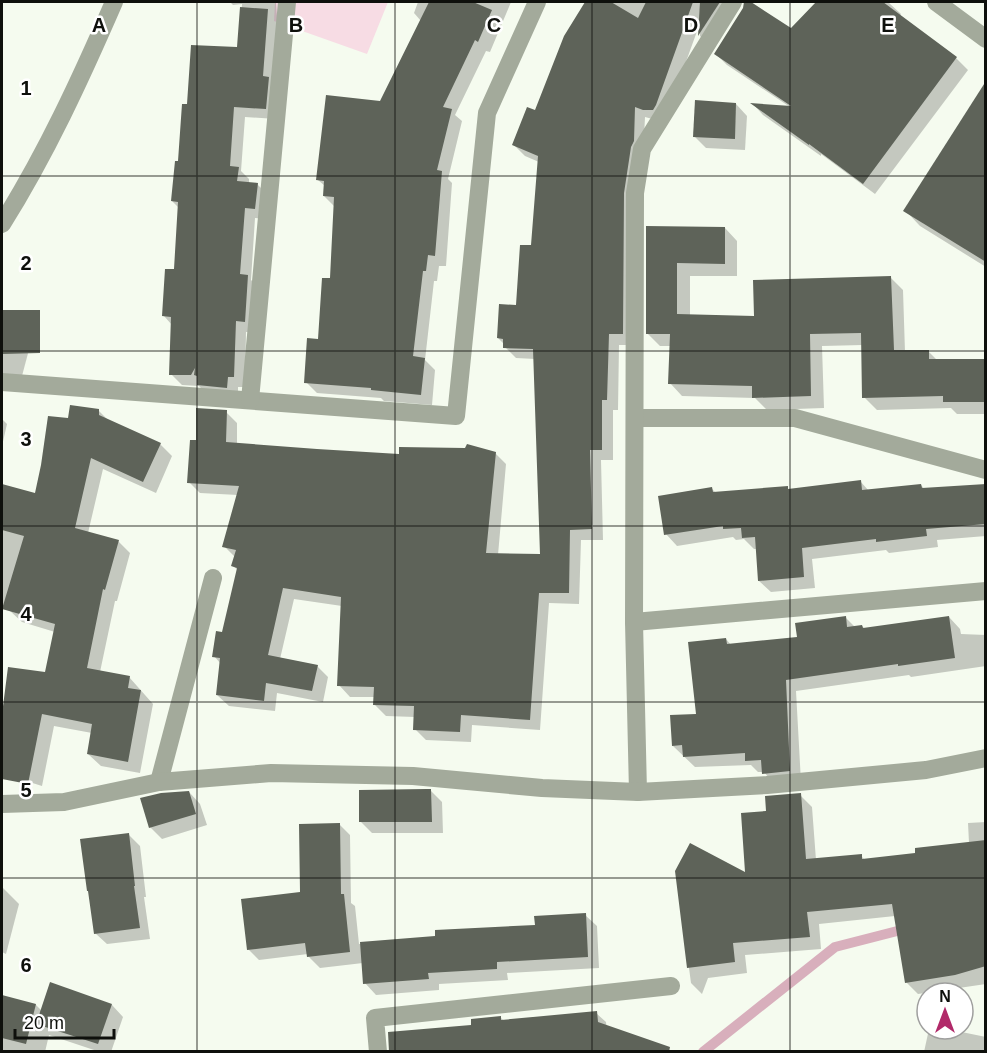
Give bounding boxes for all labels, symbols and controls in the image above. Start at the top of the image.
text: A [92,14,106,36]
text: B [289,14,303,36]
text: C [487,14,501,36]
text: D [684,14,698,36]
text: E [881,14,895,36]
text: 1 [20,77,32,99]
text: 2 [20,252,32,274]
text: 3 [20,428,32,450]
text: 4 [20,603,32,625]
text: 5 [20,779,32,801]
text: 6 [20,954,32,976]
north arrow [915,981,975,1041]
text: N [939,988,951,1005]
scale bar [15,1002,114,1040]
text: 20 m [24,1013,64,1033]

